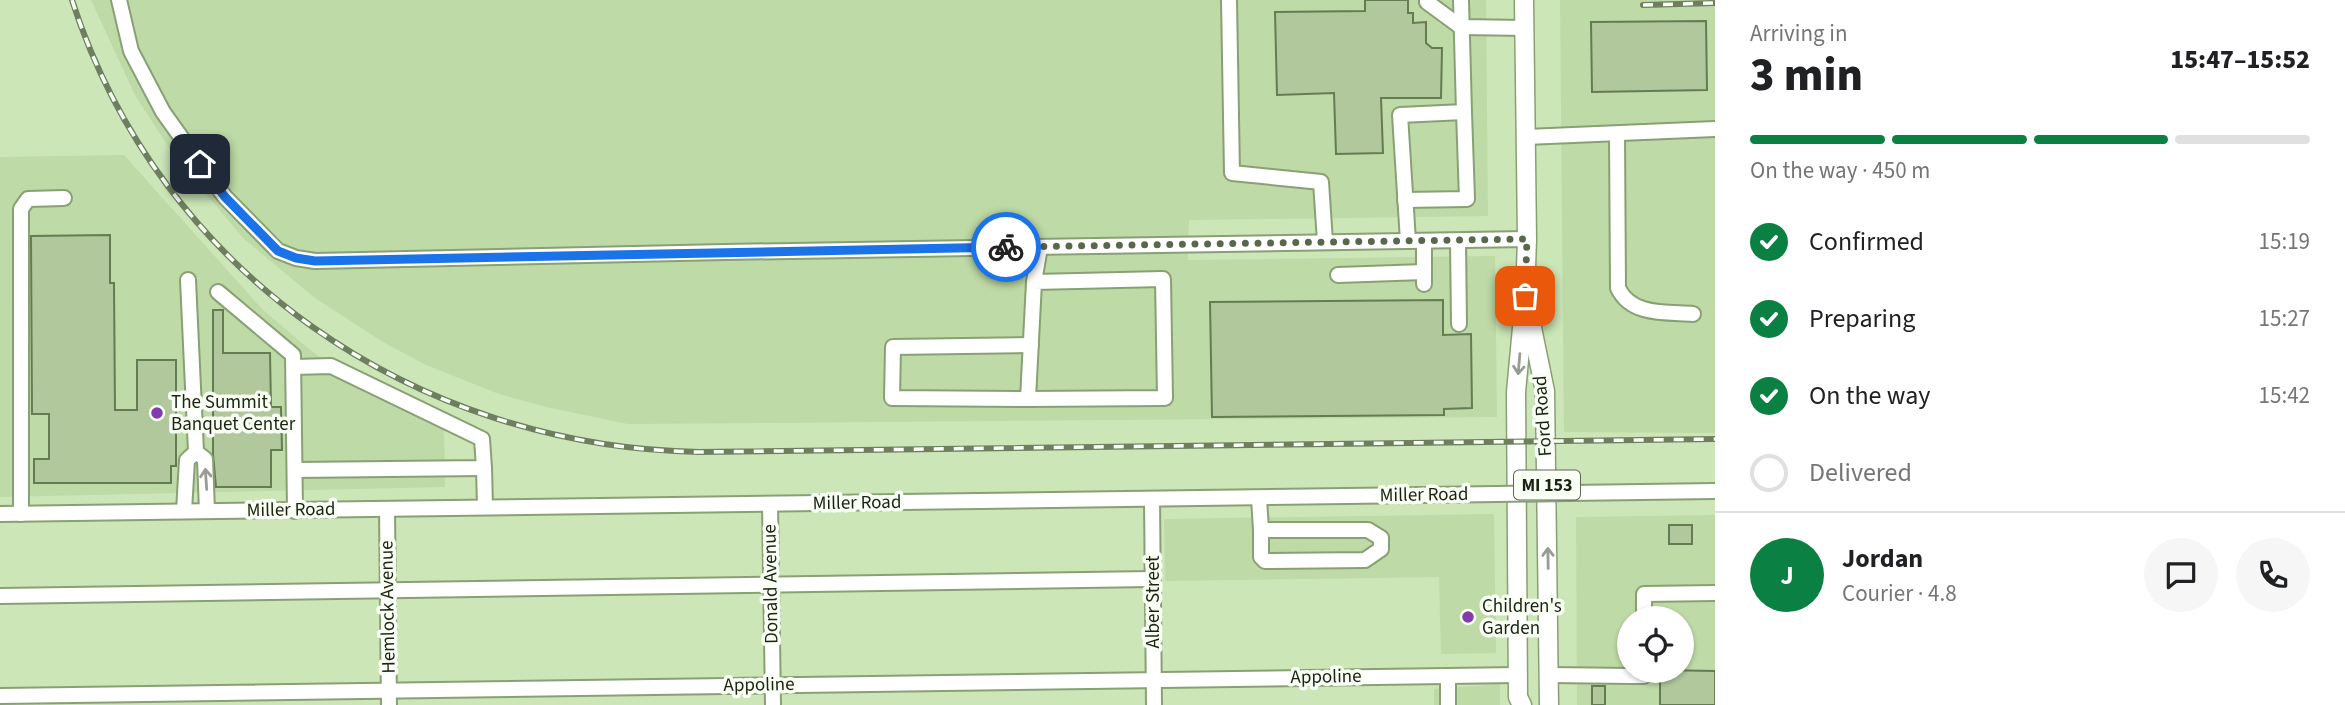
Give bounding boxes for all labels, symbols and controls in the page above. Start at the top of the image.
text: Arriving in [1750,17,1848,50]
text: 15:47–15:52 [2170,41,2310,78]
text: 3 min [1750,43,1863,108]
pin [170,134,230,194]
icon: home [181,145,219,183]
text: On the way · 450 m [1750,154,1930,187]
courier [971,212,1041,282]
icon: check [1750,223,1788,261]
text: Confirmed [1809,223,1924,260]
text: 15:19 [2259,225,2310,258]
icon: bike [987,228,1025,266]
pin [1495,266,1555,326]
icon: bag [1506,277,1544,315]
icon: check [1750,300,1788,338]
text: Preparing [1809,300,1915,337]
text: 15:27 [2259,302,2310,335]
one-way arrow [1512,352,1525,375]
street label: Ford Road [1527,375,1559,457]
icon: check [1750,377,1788,415]
text: On the way [1809,377,1930,414]
text: 15:42 [2259,379,2310,412]
place label: The Summit Banquet Center [171,389,296,438]
marker: The Summit Banquet Center [149,405,165,421]
text: Delivered [1809,454,1912,491]
one-way arrow [199,469,212,491]
road number: MI 153 [1514,471,1580,500]
street label: Miller Road [1379,481,1469,509]
street label: Miller Road [812,489,902,517]
street label: Miller Road [246,496,336,524]
street label: Donald Avenue [756,524,786,644]
button: chat [2144,538,2218,612]
button: phone [2236,538,2310,612]
street label: Hemlock Avenue [373,540,403,674]
text: Jordan [1842,540,1923,577]
one-way arrow [1541,547,1555,570]
street label: Alber Street [1140,555,1167,649]
text: J [1780,557,1794,594]
text: Courier · 4.8 [1842,577,1957,610]
place label: Children's Garden [1482,593,1562,642]
map controls [1617,606,1694,683]
button: locate [1617,606,1694,683]
marker: Children's Garden [1460,609,1476,625]
street label: Appoline [1290,663,1362,691]
street label: Appoline [723,671,795,699]

